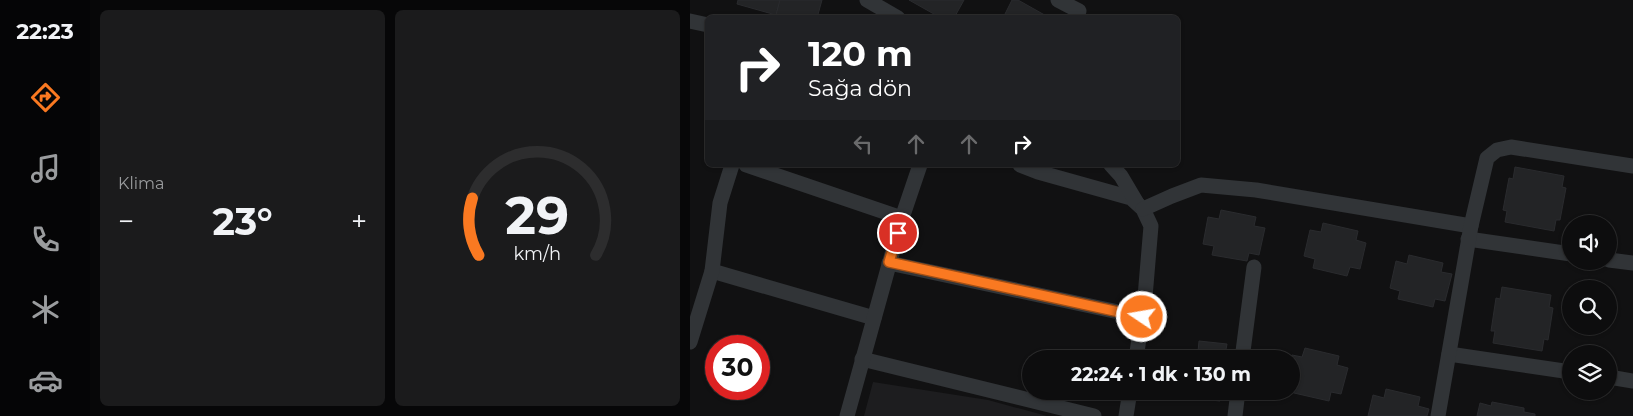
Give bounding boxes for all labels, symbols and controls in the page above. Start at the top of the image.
text: 22:23 [16,18,74,45]
text: 120 m [808,32,913,75]
icon: right [725,35,790,100]
text: Sağa dön [808,75,912,102]
icon: directions [28,80,63,115]
icon: left [849,130,877,158]
icon: ahead [902,130,930,158]
icon: ahead [955,130,983,158]
icon: right [1008,130,1036,158]
icon: music [28,151,63,186]
text: Klima [118,174,164,193]
text: 29 [506,184,569,247]
text: 23° [212,198,273,245]
text: − [118,204,134,238]
text: + [351,204,367,238]
pin [877,212,919,254]
map controls [1562,215,1617,400]
button: sound [1562,215,1617,270]
icon: arrive [884,219,912,247]
icon: phone [28,222,63,257]
text: km/h [514,243,561,264]
button: search [1562,280,1617,335]
position arrow [1115,290,1167,342]
icon: climate [28,292,63,327]
speed limit sign: 30 [705,335,770,400]
button: layers [1562,345,1617,400]
icon: car [28,363,63,398]
text: 22:24 · 1 dk · 130 m [1071,363,1251,386]

